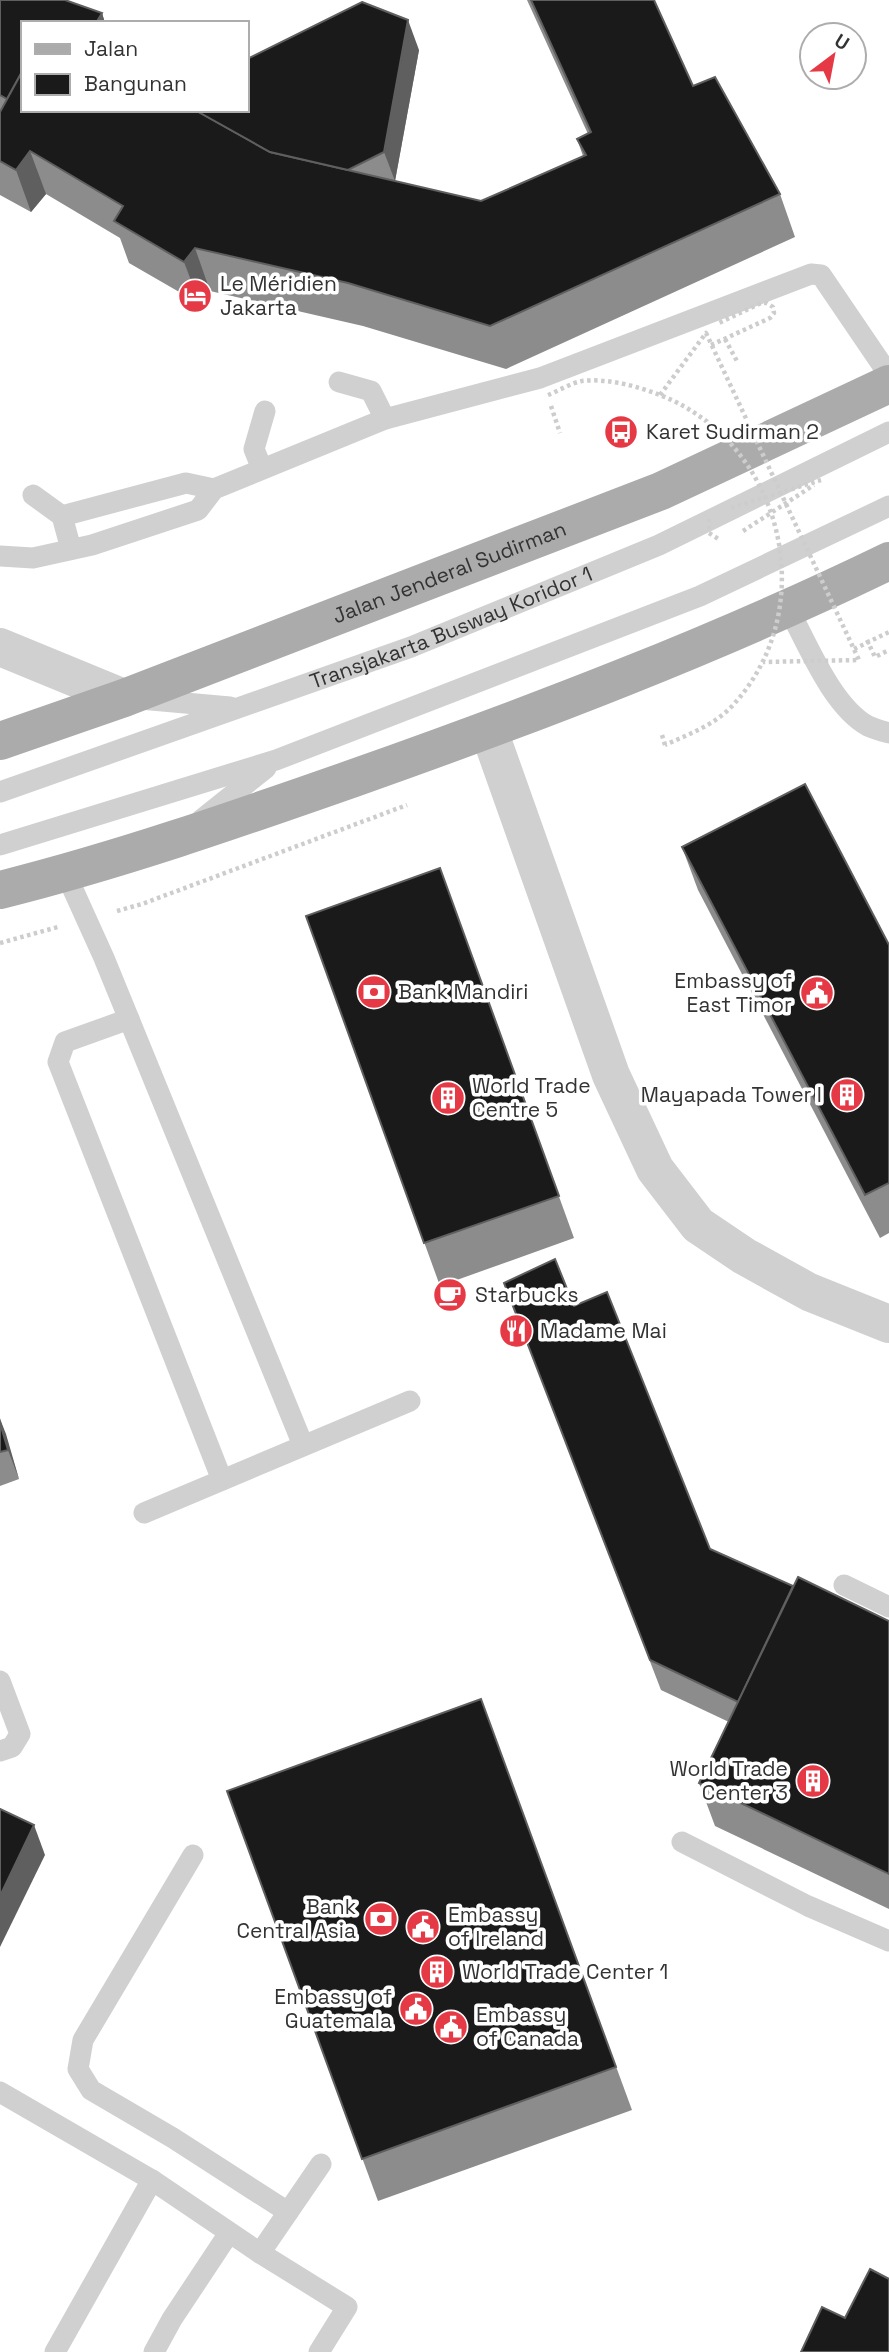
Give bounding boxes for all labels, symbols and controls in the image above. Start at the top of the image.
legend [21,21,248,112]
north arrow [798,21,868,91]
text: U [830,28,854,56]
text: Jalan [84,35,138,62]
text: Bangunan [84,70,187,97]
place label: Le Méridien Jakarta [220,270,337,321]
hotel icon: Le Méridien Jakarta [176,277,214,315]
bus stop icon: Karet Sudirman 2 [602,413,640,451]
place label: Karet Sudirman 2 [646,418,819,445]
street label: Jalan Jenderal Sudirman [329,515,570,629]
street label: Transjakarta Busway Koridor 1 [306,560,596,695]
place label: Embassy of East Timor [674,967,792,1018]
bank icon: Bank Mandiri [355,973,393,1011]
public building icon: Embassy of East Timor [798,974,836,1012]
place label: Bank Mandiri [398,978,528,1005]
place label: World Trade Centre 5 [472,1072,591,1123]
building icon: Mayapada Tower I [828,1076,866,1114]
building icon: World Trade Centre 5 [429,1079,467,1117]
place label: Mayapada Tower I [641,1081,822,1108]
cafe icon: Starbucks [431,1276,469,1314]
place label: Starbucks [475,1281,579,1308]
restaurant icon: Madame Mai [497,1312,535,1350]
place label: Madame Mai [540,1317,667,1344]
place label: World Trade Center 3 [669,1755,788,1806]
building icon: World Trade Center 3 [794,1762,832,1800]
place label: Bank Central Asia [236,1893,356,1944]
bank icon: Bank Central Asia [362,1900,400,1938]
place label: Embassy of Ireland [448,1901,544,1952]
public building icon: Embassy of Ireland [404,1908,442,1946]
building icon: World Trade Center 1 [418,1953,456,1991]
place label: World Trade Center 1 [462,1958,668,1985]
place label: Embassy of Guatemala [274,1983,392,2034]
public building icon: Embassy of Guatemala [397,1990,435,2028]
place label: Embassy of Canada [476,2001,579,2052]
public building icon: Embassy of Canada [432,2008,470,2046]

